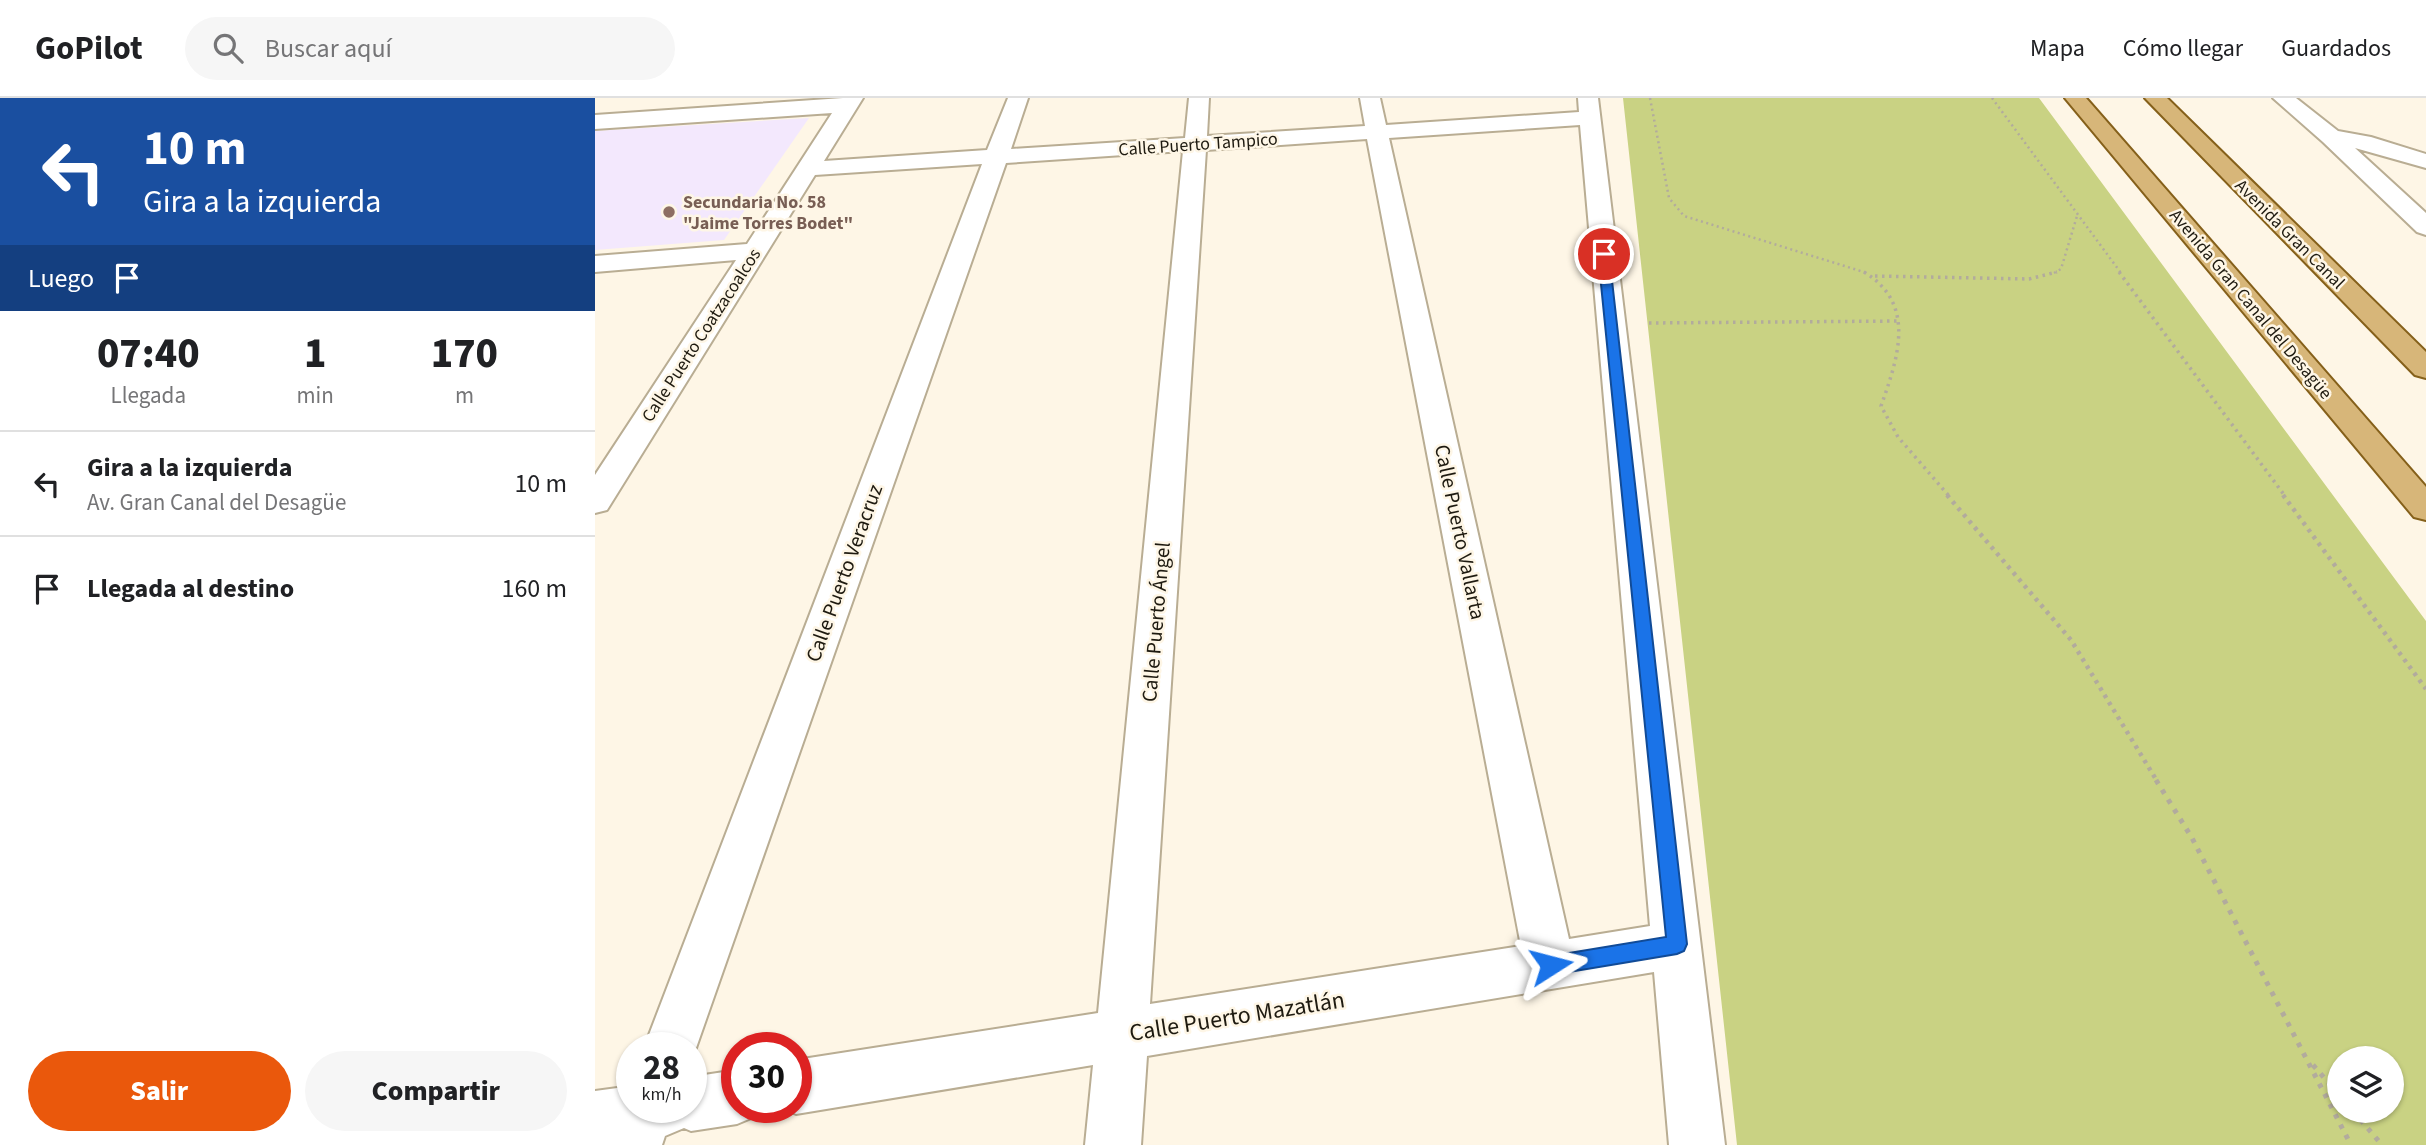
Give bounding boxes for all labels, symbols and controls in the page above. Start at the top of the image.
search box [185,17,675,80]
text: GoPilot [35,25,143,72]
icon: search [209,29,247,67]
text: Buscar aquí [265,30,392,67]
text: Mapa [2030,31,2085,66]
text: Cómo llegar [2123,31,2243,66]
text: Guardados [2281,31,2391,66]
text: 10 m [143,114,247,184]
icon: left [28,126,119,217]
street label: Calle Puerto Tampico [1117,126,1279,163]
street label: Avenida Gran Canal [2229,174,2350,295]
text: Gira a la izquierda [143,179,381,225]
place label: Secundaria No. 58 "Jaime Torres Bodet" [683,190,853,236]
marker: Secundaria No. 58 "Jaime Torres Bodet" [661,204,677,220]
street label: Avenida Gran Canal del Desagüe [2164,204,2338,405]
pin [1574,224,1634,284]
icon: arrive [1585,235,1623,273]
street label: Calle Puerto Coatzacoalcos [636,244,767,427]
icon: arrive [108,259,146,297]
text: Luego [28,260,94,297]
text: 07:40 [97,324,200,384]
text: 1 [304,324,326,384]
text: 170 [431,324,498,384]
text: Llegada [111,379,186,412]
text: min [297,379,334,412]
text: m [455,379,474,412]
street label: Calle Puerto Vallarta [1427,442,1493,622]
text: Gira a la izquierda [87,449,292,486]
icon: left [28,465,66,503]
text: 10 m [514,465,567,502]
street label: Calle Puerto Veracruz [798,480,890,666]
text: Av. Gran Canal del Desagüe [87,486,346,519]
street label: Calle Puerto Ángel [1134,541,1178,703]
icon: arrive [28,570,66,608]
text: Llegada al destino [87,570,294,607]
text: 160 m [501,570,567,607]
position arrow [1514,928,1588,1002]
street label: Calle Puerto Mazatlán [1127,982,1347,1051]
speed limit sign: 30 [721,1032,812,1123]
text: 28 [643,1043,680,1093]
map controls [2327,1046,2404,1123]
button: layers [2327,1046,2404,1123]
button: Salir [28,1051,291,1131]
button: Compartir [305,1051,567,1131]
text: km/h [642,1082,681,1107]

